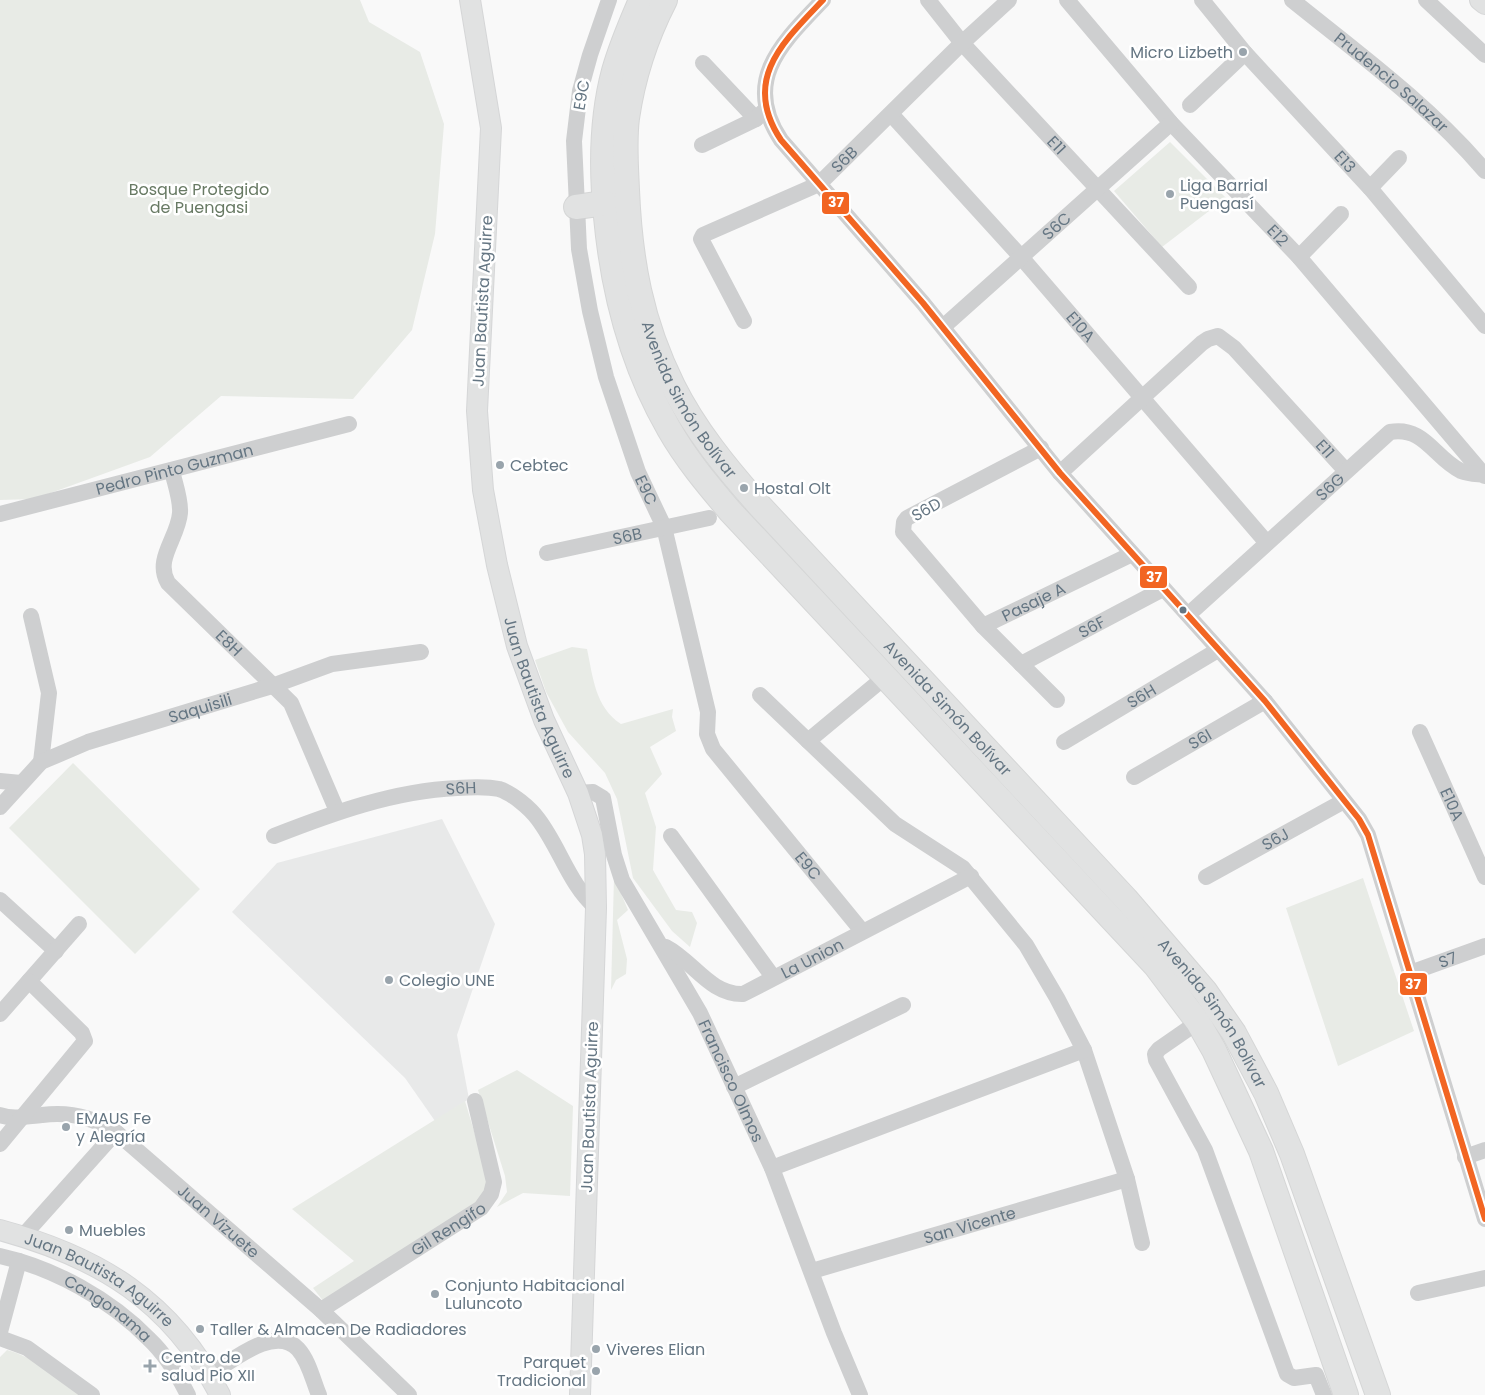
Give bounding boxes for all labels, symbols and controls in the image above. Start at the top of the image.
street label: Prudencio Salazar [1329,27,1454,138]
place label: Micro Lizbeth [1130,41,1233,64]
marker: Micro Lizbeth [1237,46,1249,58]
street label: E9C [568,78,595,112]
street label: E11 [1042,131,1071,160]
street label: S6B [826,141,863,178]
street label: E13 [1329,146,1361,178]
place label: Liga Barrial Puengasí [1180,174,1268,215]
park label: Bosque Protegido de Puengasi [129,178,269,219]
marker: Liga Barrial Puengasí [1164,188,1176,200]
line badge: 37 [821,191,850,215]
text: 37 [828,192,844,212]
street label: S6C [1037,207,1076,245]
street label: Juan Bautista Aguirre [467,215,498,387]
street label: E12 [1262,219,1294,251]
street label: E10A [1061,306,1100,347]
street label: Avenida Simón Bolívar [636,318,742,483]
street label: E11 [1310,434,1340,463]
street label: Pedro Pinto Guzman [93,438,256,501]
place label: Cebtec [510,454,569,477]
marker: Cebtec [494,459,506,471]
street label: S6G [1311,468,1350,506]
street label: E9C [629,471,663,509]
place label: Hostal Olt [754,477,831,500]
marker: Hostal Olt [738,482,750,494]
street label: S6D [907,492,945,527]
street label: S6B [610,522,644,551]
line badge: 37 [1139,565,1168,589]
text: 37 [1146,567,1162,587]
street label: Pasaje A [998,577,1070,627]
unlabelled marker [1178,605,1188,615]
street label: S6F [1074,610,1110,644]
street label: Juan Bautista Aguirre [498,614,581,782]
street label: E8H [210,625,247,662]
street label: Avenida Simón Bolívar [878,635,1017,781]
street label: S6H [1122,679,1161,714]
street label: Saquisili [165,688,235,729]
street label: S6I [1184,723,1216,755]
street label: S6H [445,776,477,801]
street label: E10A [1434,784,1469,825]
street label: S6J [1258,822,1293,856]
street label: E9C [789,847,827,885]
street label: La Union [777,933,848,984]
street label: Avenida Simón Bolívar [1153,933,1272,1092]
street label: S7 [1435,946,1460,974]
place label: Colegio UNE [399,969,495,992]
line badge: 37 [1399,972,1428,996]
marker: Colegio UNE [383,974,395,986]
text: 37 [1405,974,1421,994]
street label: Francisco Olmos [693,1016,770,1146]
street label: Juan Bautista Aguirre [575,1021,604,1193]
place label: EMAUS Fe y Alegría [76,1107,151,1148]
marker: EMAUS Fe y Alegría [60,1121,72,1133]
street label: Juan Vizuete [172,1179,264,1264]
street label: Gil Rengifo [407,1197,491,1262]
street label: San Vicente [921,1201,1019,1250]
place label: Muebles [79,1219,146,1242]
marker: Muebles [63,1224,75,1236]
street label: Juan Bautista Aguirre [21,1227,179,1332]
street label: Cangonama [60,1269,157,1347]
place label: Conjunto Habitacional Luluncoto [445,1274,625,1315]
marker: Conjunto Habitacional Luluncoto [429,1288,441,1300]
place label: Taller & Almacen De Radiadores [210,1318,467,1341]
marker: Taller & Almacen De Radiadores [194,1323,206,1335]
place label: Viveres Elian [606,1338,705,1361]
marker: Viveres Elian [590,1343,602,1355]
place label: Centro de salud Pio XII [161,1346,255,1387]
place label: Parquet Tradicional [497,1351,586,1392]
marker: Centro de salud Pio XII [143,1359,157,1373]
marker: Parquet Tradicional [590,1365,602,1377]

